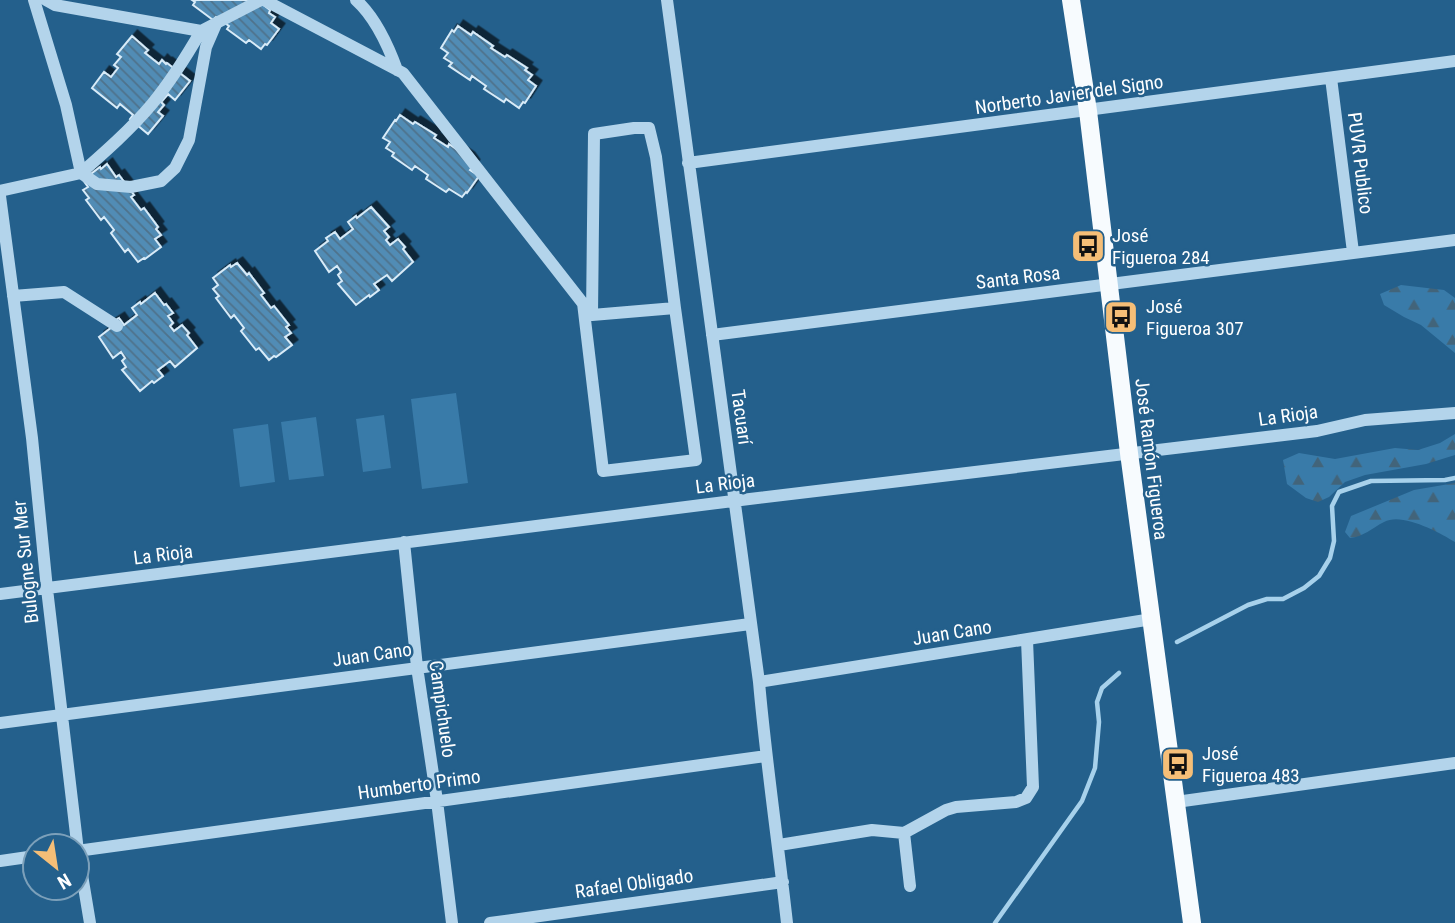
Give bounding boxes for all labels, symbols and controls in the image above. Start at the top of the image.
street label: Norberto Javier del Signo [973,70,1165,119]
street label: PUVR Publico [1343,111,1378,215]
place label: José Figueroa 284 [1112,224,1210,269]
bus stop icon: José Figueroa 284 [1069,227,1107,265]
street label: Santa Rosa [975,261,1061,294]
place label: José Figueroa 307 [1146,295,1244,340]
bus stop icon: José Figueroa 307 [1102,298,1140,336]
street label: José Ramón Figueroa [1130,377,1173,541]
street label: Tacuarí [726,388,757,448]
street label: La Rioja [1257,400,1319,431]
street label: La Rioja [694,468,756,499]
street label: Bulogne Sur Mer [8,499,43,625]
street label: La Rioja [132,539,194,570]
street label: Juan Cano [911,615,993,650]
street label: Juan Cano [331,638,413,671]
street label: Campichuelo [424,659,461,759]
place label: José Figueroa 483 [1202,742,1300,787]
bus stop icon: José Figueroa 483 [1159,745,1197,783]
street label: Humberto Primo [356,765,482,804]
north arrow [21,832,91,902]
street label: Rafael Obligado [574,864,695,903]
text: N [53,868,75,894]

